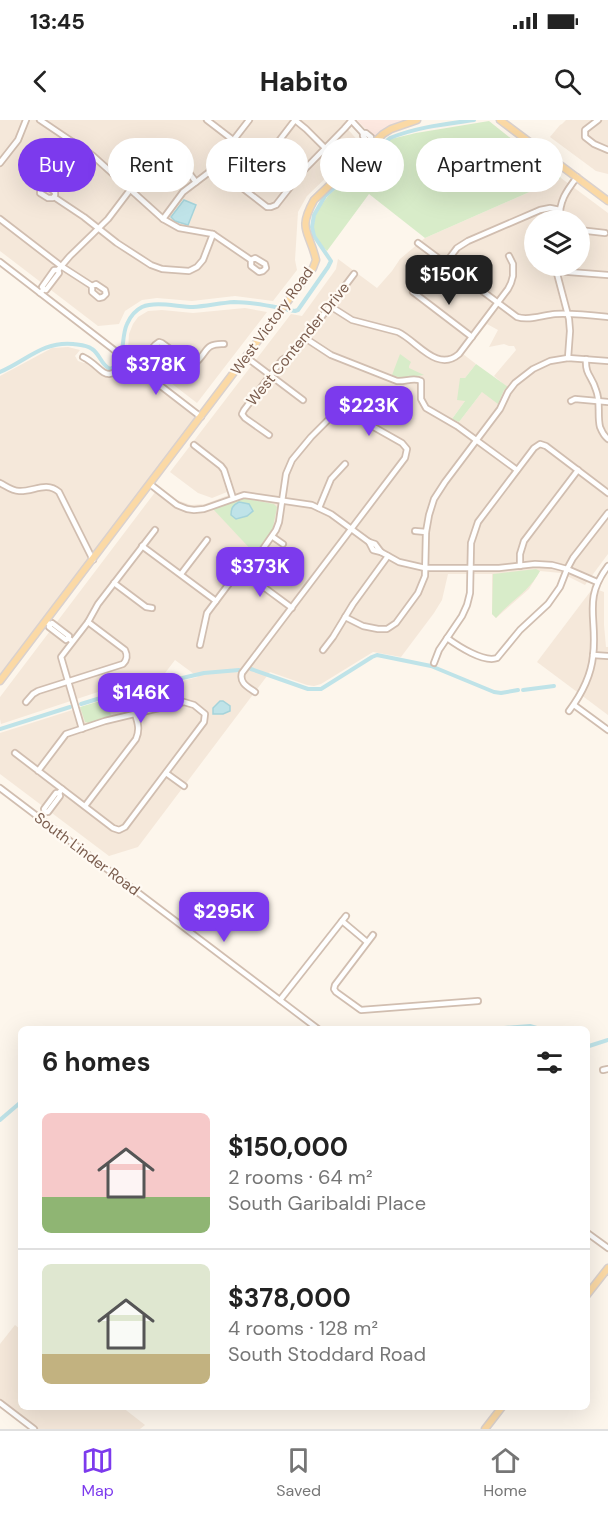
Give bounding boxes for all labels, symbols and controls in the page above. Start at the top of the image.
text: 13:45 [30,7,85,36]
text: Habito [260,64,348,99]
icon: back [24,65,57,98]
icon: search [551,65,584,98]
chip: Buy [18,138,96,192]
chip: Rent [108,138,194,192]
chip: Filters [206,138,308,192]
chip: New [320,138,404,192]
chip: Apartment [416,138,563,192]
map controls [524,210,590,276]
button: layers [524,210,590,276]
pin: $150K [407,255,491,306]
text: $150K [420,261,478,287]
street label: West Victory Road [226,263,318,379]
street label: West Contender Drive [242,278,354,410]
pin: $378K [114,345,198,396]
text: $378K [126,351,186,377]
pin: $223K [327,386,411,437]
text: $223K [339,392,399,418]
pin: $373K [218,547,302,598]
text: $373K [230,553,290,579]
pin: $146K [99,673,183,724]
text: $146K [112,679,170,705]
street label: South Linder Road [30,808,144,900]
pin: $295K [182,892,266,943]
text: $295K [193,898,255,924]
text: 6 homes [42,1045,150,1079]
icon: filters [533,1046,566,1079]
text: $150,000 [228,1130,348,1164]
icon: home [90,1137,162,1209]
text: 2 rooms · 64 m² [228,1164,372,1190]
text: South Garibaldi Place [228,1190,426,1216]
text: $378,000 [228,1281,351,1315]
icon: home [90,1288,162,1360]
text: 4 rooms · 128 m² [228,1315,378,1341]
text: South Stoddard Road [228,1341,426,1367]
tab: Map [81,1444,114,1501]
tab: Saved [276,1444,321,1501]
tab: Home [483,1444,527,1501]

